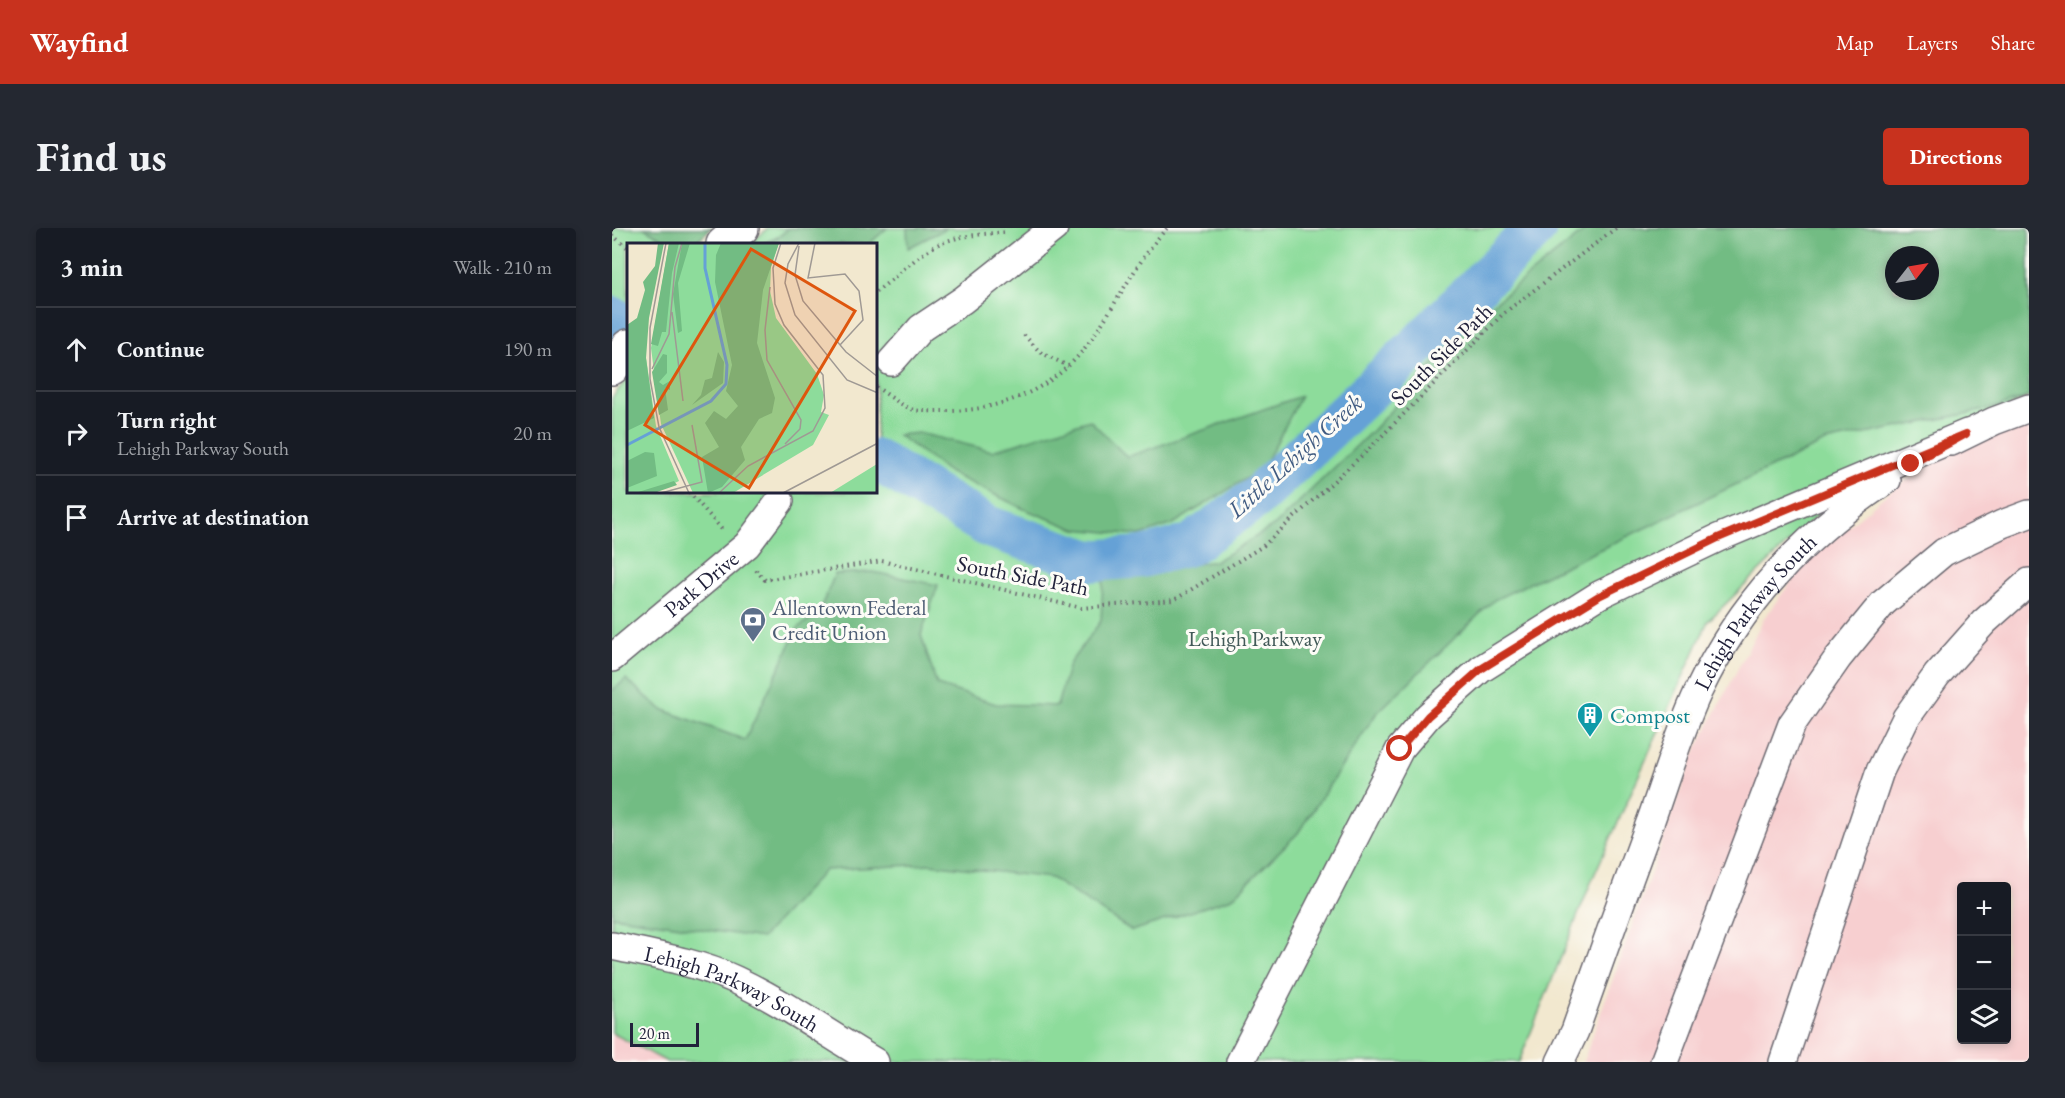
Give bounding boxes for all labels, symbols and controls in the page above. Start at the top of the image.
text: Wayfind [30,24,128,60]
text: Map [1836,29,1874,56]
text: Layers [1907,29,1958,56]
text: Share [1991,29,2035,56]
button: Directions [1883,128,2029,185]
text: Find us [36,129,167,184]
inset map [627,243,878,494]
north arrow [1885,246,1939,300]
text: 3 min [60,250,123,284]
text: Walk · 210 m [453,254,552,280]
street label: South Side Path [1384,297,1499,412]
icon: ahead [60,333,93,366]
text: Continue [117,335,204,364]
text: 190 m [504,336,552,362]
water label: Little Lehigh Creek [1220,387,1369,525]
text: Turn right [117,406,216,435]
icon: right [60,417,93,450]
text: 20 m [513,420,552,446]
text: Lehigh Parkway South [117,435,289,461]
route end [1897,450,1923,476]
icon: arrive [60,501,93,534]
text: Arrive at destination [117,503,309,532]
street label: Lehigh Parkway South [1687,527,1823,695]
street label: Park Drive [658,544,745,624]
street label: South Side Path [955,549,1091,602]
place label: Allentown Federal Credit Union [771,593,927,647]
bank icon: Allentown Federal Credit Union [738,605,768,643]
park label: Lehigh Parkway [1188,624,1322,653]
building icon: Compost [1575,700,1605,738]
place label: Compost [1610,701,1690,730]
route start [1386,735,1412,761]
map controls [1957,882,2011,1044]
button: + [1957,882,2011,936]
button: − [1957,936,2011,990]
street label: Lehigh Parkway South [641,939,825,1039]
button: layers [1957,990,2011,1044]
scale bar [630,1020,699,1048]
text: 20 m [639,1023,670,1044]

